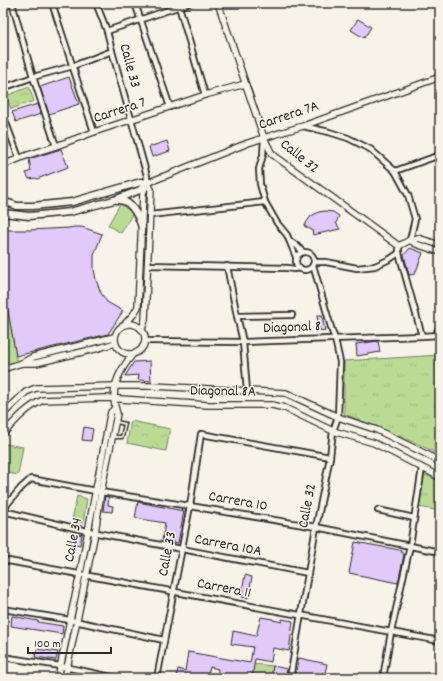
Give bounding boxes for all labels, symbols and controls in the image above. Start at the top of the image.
street label: Calle 33 [113,41,145,91]
street label: Carrera 7 [91,92,149,130]
street label: Carrera 7A [256,95,322,137]
street label: Calle 32 [275,134,323,180]
street label: Diagonal 8 [263,316,321,340]
street label: Diagonal 8A [190,380,256,404]
street label: Calle 32 [293,482,323,530]
street label: Carrera 10 [207,486,269,518]
street label: Calle 34 [59,516,89,564]
street label: Carrera 10A [193,529,263,563]
street label: Calle 33 [153,530,183,578]
street label: Carrera 11 [195,573,253,605]
scale bar [28,629,111,655]
text: 100 m [34,636,61,653]

